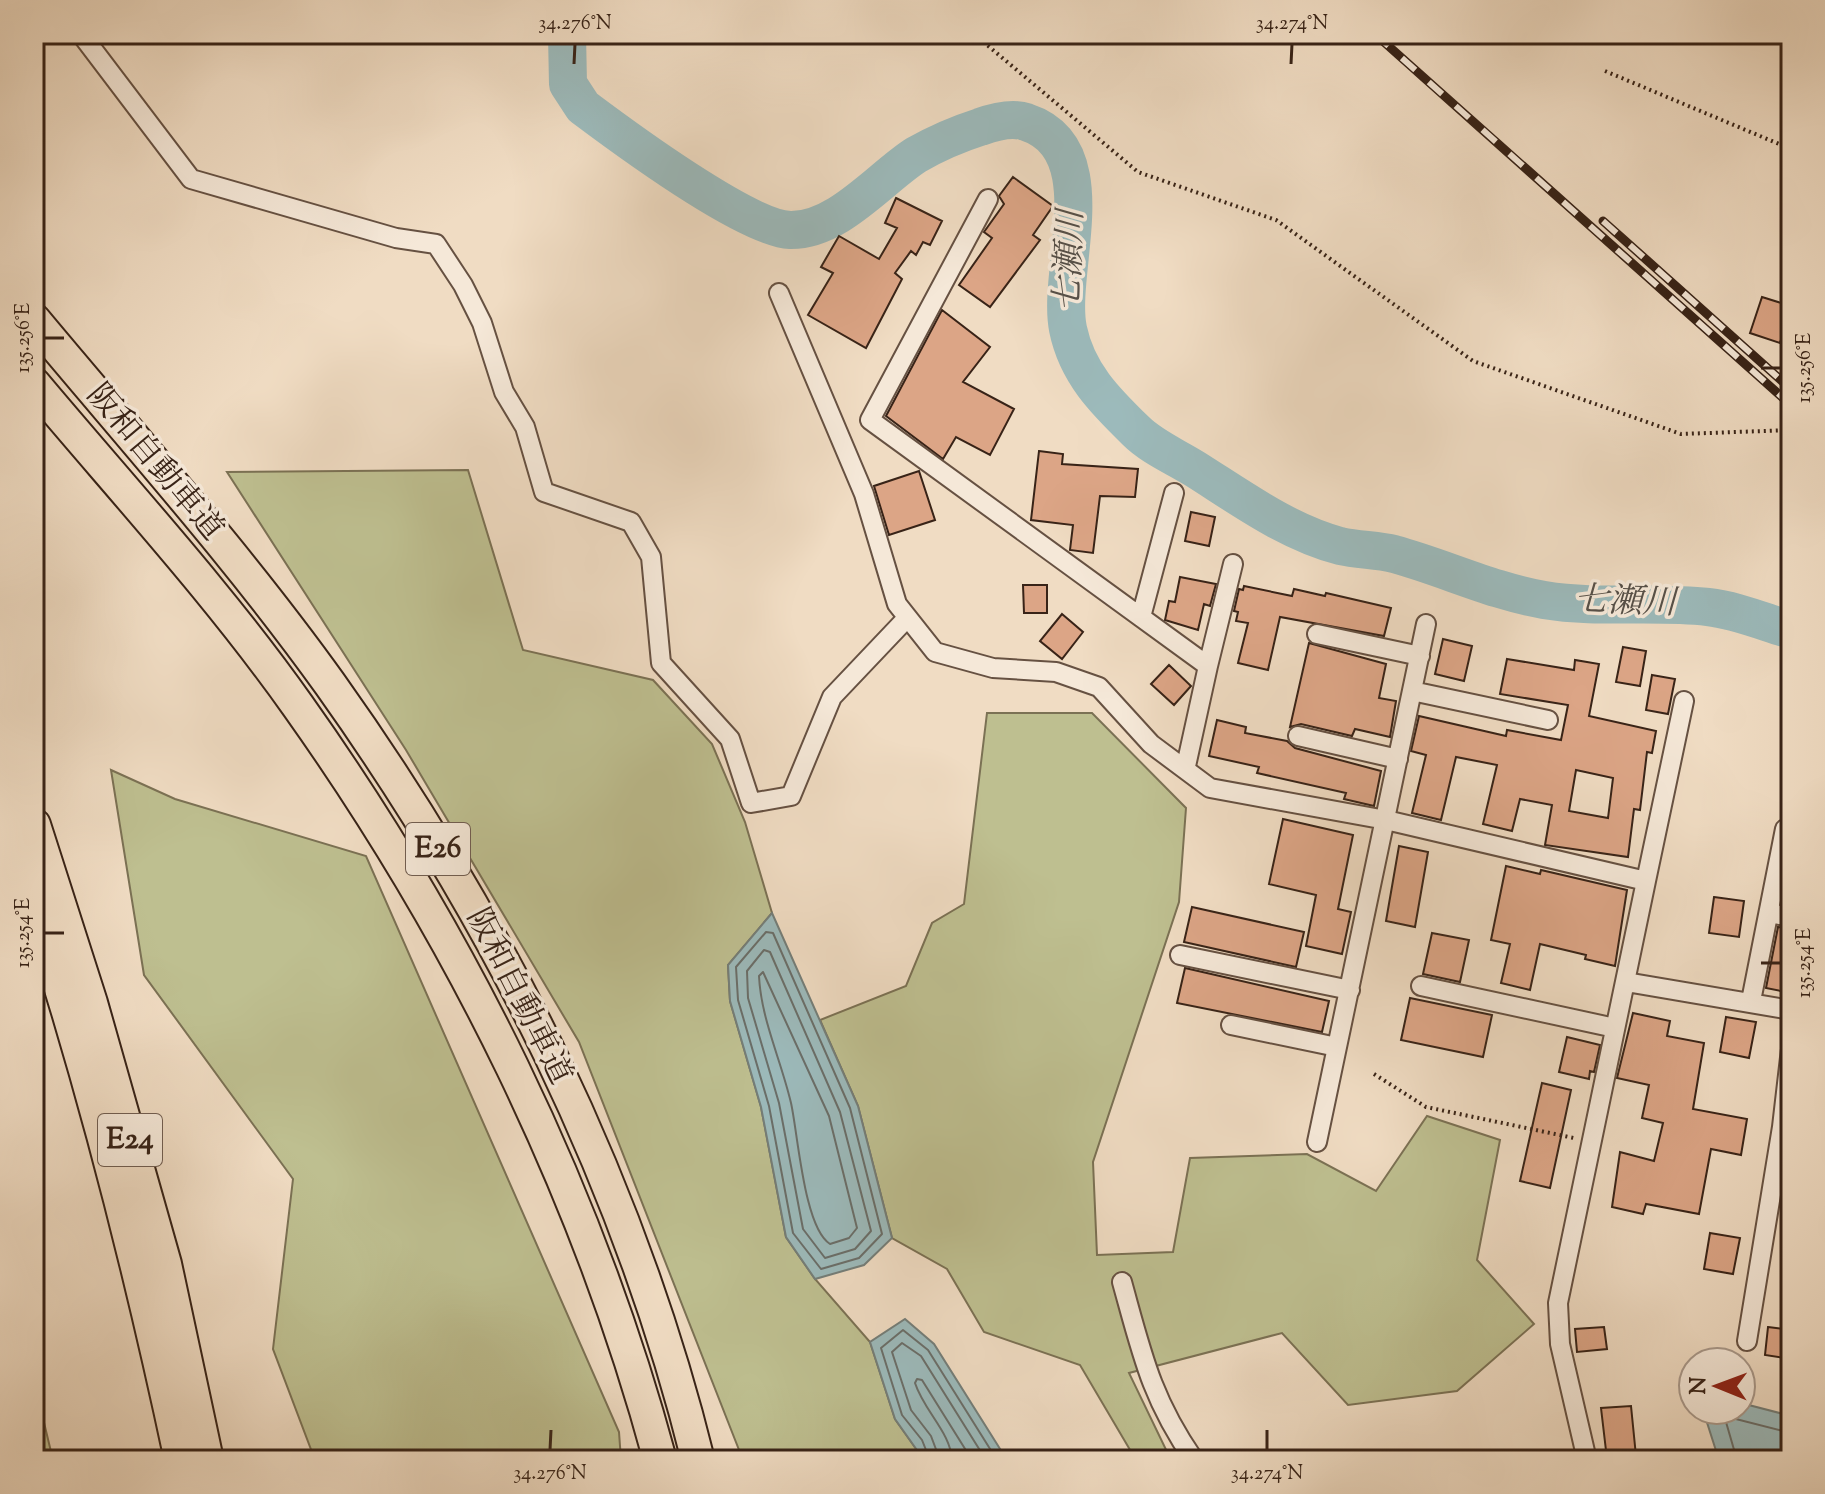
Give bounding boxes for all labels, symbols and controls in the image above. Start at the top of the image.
text: 34.276°N [538,10,612,39]
text: 34.274°N [1256,10,1328,39]
water label: 七瀬川 [1045,205,1097,313]
text: 135.256°E [10,303,39,373]
text: 135.256°E [1791,333,1820,403]
street label: 阪和自動車道 [75,375,233,551]
water label: 七瀬川 [1573,577,1681,629]
road number: E26 [406,823,470,875]
text: 135.254°E [10,898,39,968]
street label: 阪和自動車道 [454,901,582,1093]
text: 135.254°E [1791,928,1820,998]
road number: E24 [98,1114,162,1166]
north arrow [1677,1346,1757,1426]
text: N [1684,1376,1716,1395]
text: 34.276°N [513,1460,587,1489]
text: 34.274°N [1231,1460,1303,1489]

